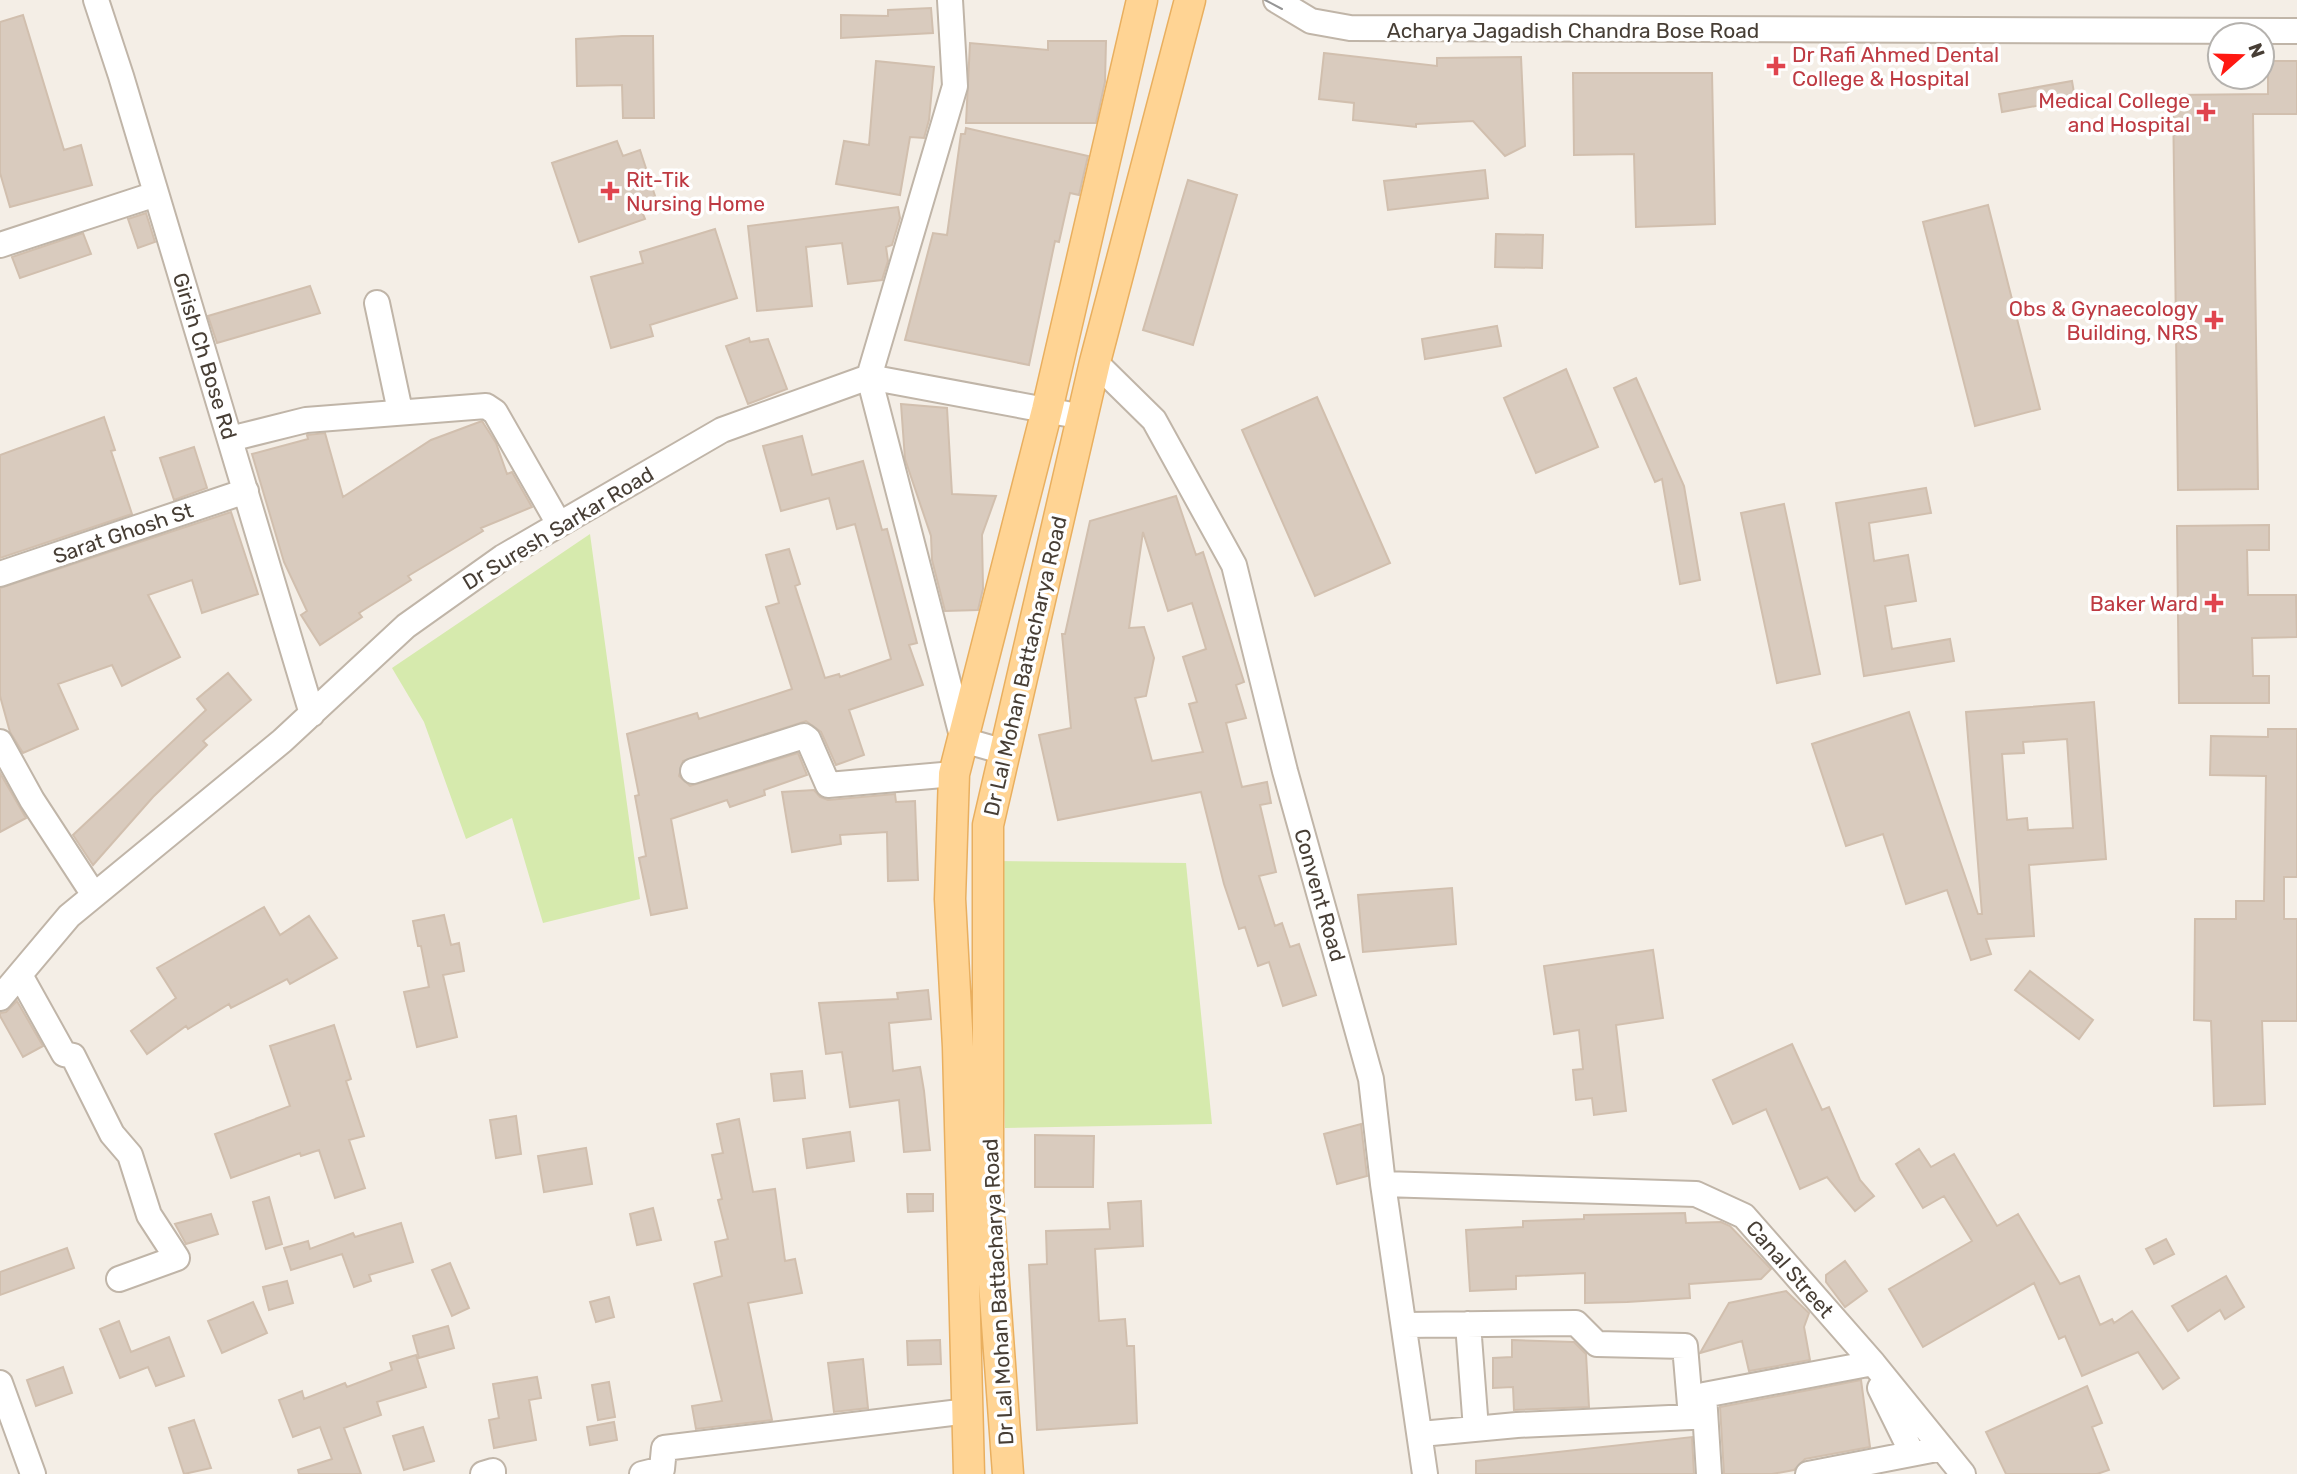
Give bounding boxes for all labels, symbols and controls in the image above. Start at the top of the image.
street label: Acharya Jagadish Chandra Bose Road [1387,18,1759,43]
north arrow [2206,21,2276,91]
text: N [2243,40,2270,61]
place label: Dr Rafi Ahmed Dental College & Hospital [1792,42,1999,91]
marker: Dr Rafi Ahmed Dental College & Hospital [1766,56,1786,76]
place label: Medical College and Hospital [2038,88,2190,137]
marker: Medical College and Hospital [2196,102,2216,122]
place label: Rit-Tik Nursing Home [626,167,765,216]
marker: Rit-Tik Nursing Home [600,181,620,201]
street label: Girish Ch Bose Rd [168,270,242,442]
place label: Obs & Gynaecology Building, NRS [2009,296,2198,345]
marker: Obs & Gynaecology Building, NRS [2204,310,2224,330]
street label: Dr Suresh Sarkar Road [458,461,658,595]
street label: Sarat Ghosh St [50,497,196,569]
street label: Dr Lal Mohan Battacharya Road [978,514,1072,818]
place label: Baker Ward [2090,591,2198,616]
marker: Baker Ward [2204,593,2224,613]
street label: Convent Road [1289,826,1351,964]
street label: Dr Lal Mohan Battacharya Road [977,1138,1019,1446]
street label: Canal Street [1741,1215,1839,1323]

